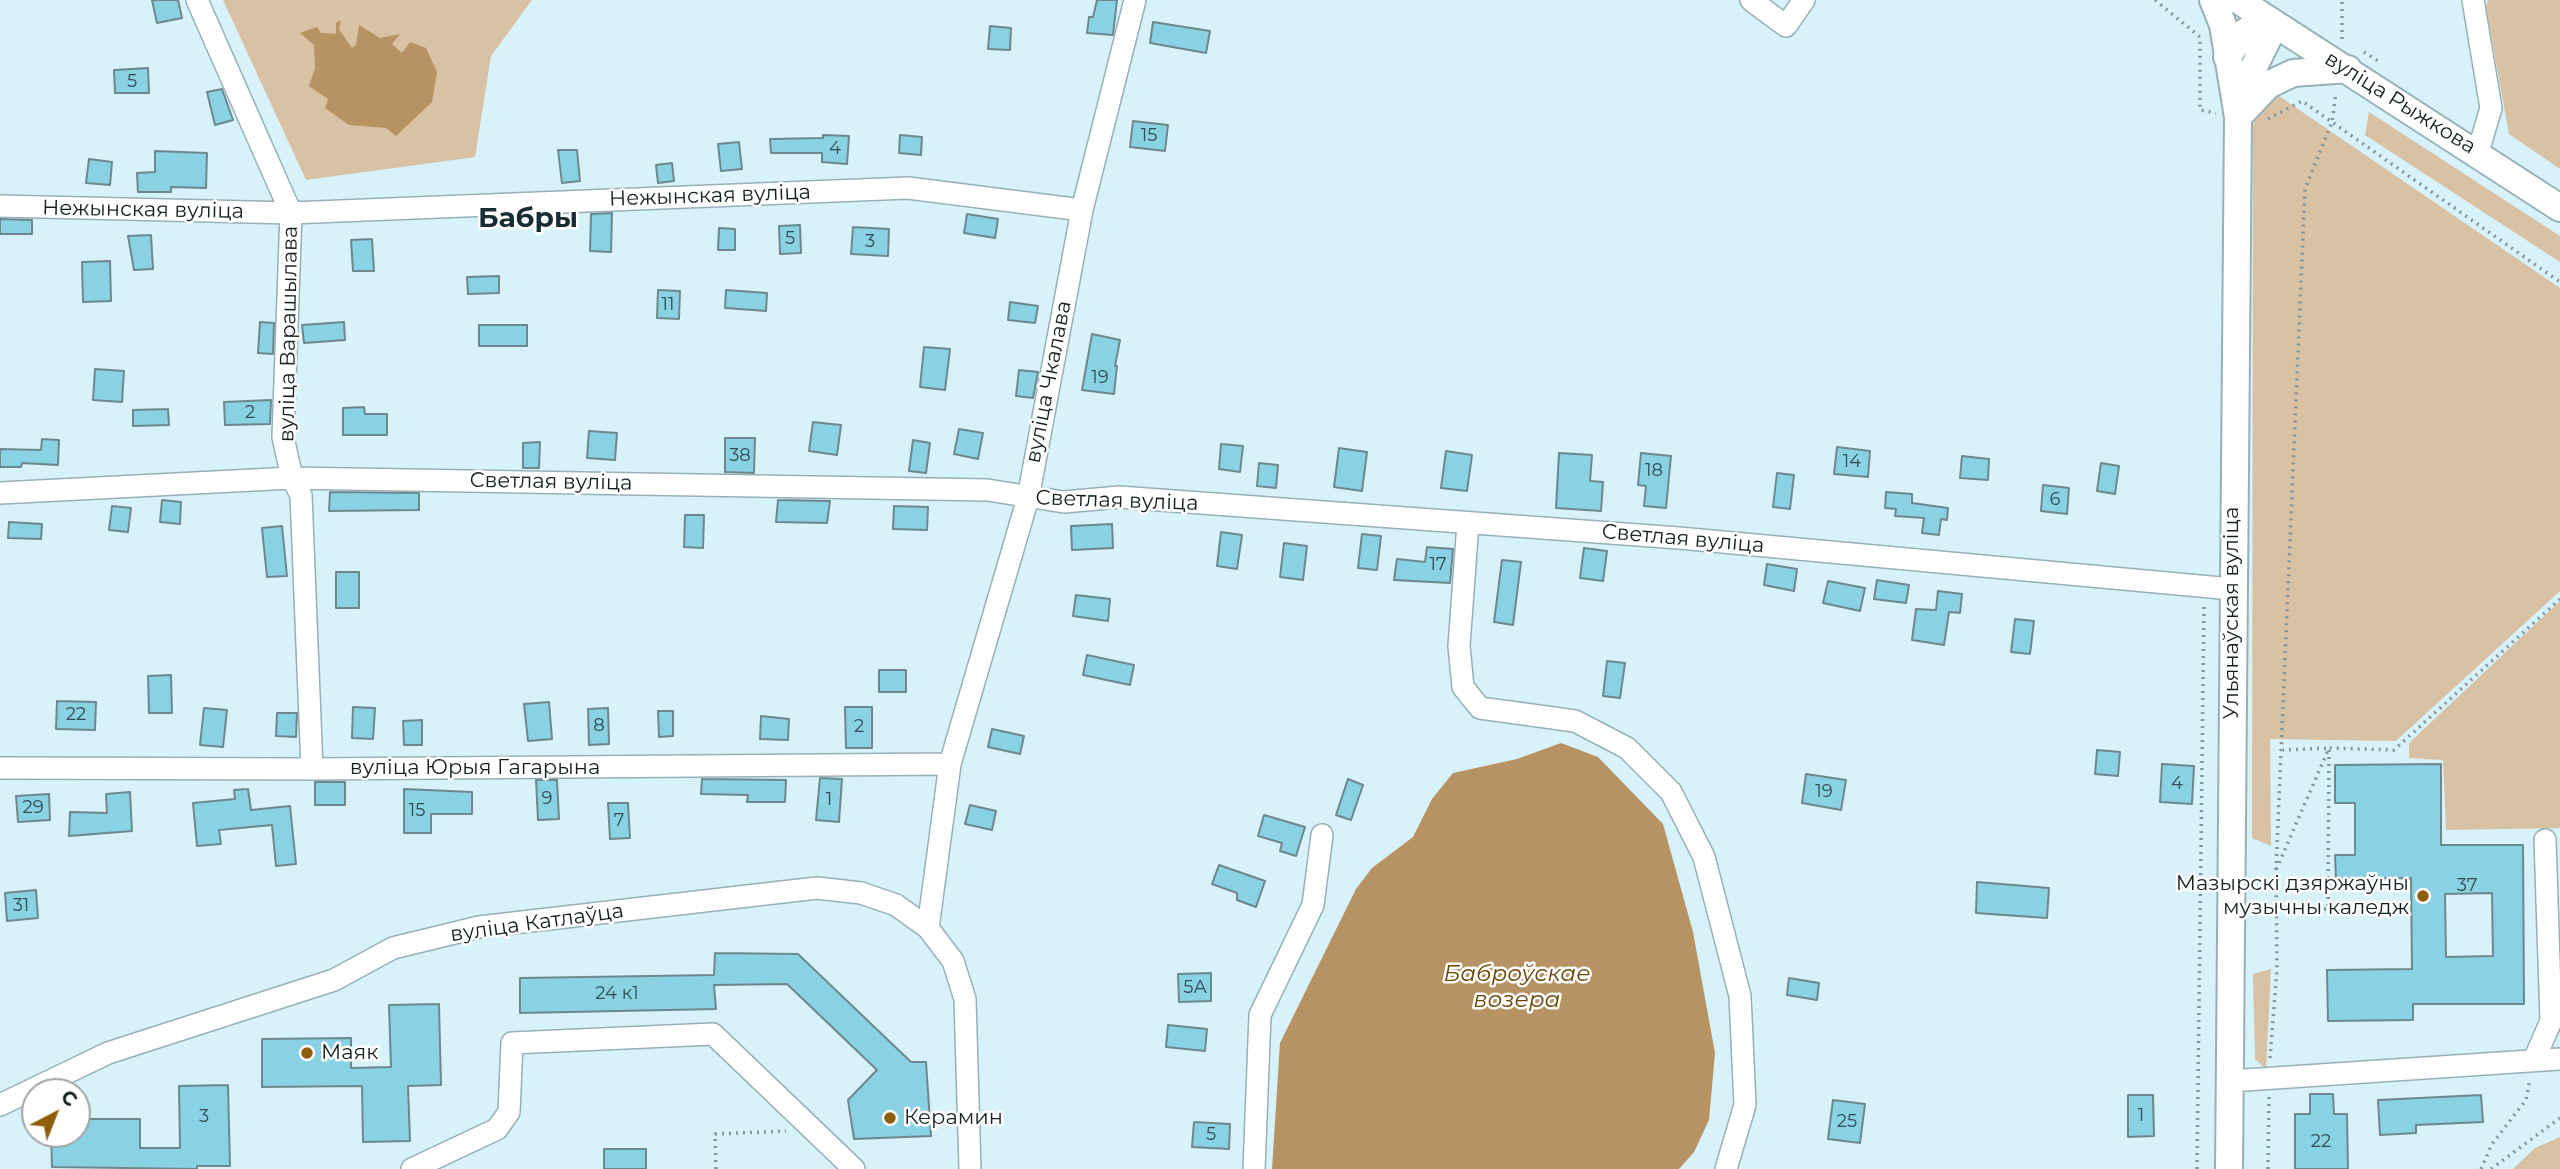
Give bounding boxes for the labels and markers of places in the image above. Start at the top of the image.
place label: Мазырскі дзяржаўны музычны каледж [2176,871,2409,921]
marker: Мазырскі дзяржаўны музычны каледж [2415,888,2431,904]
place label: Маяк [321,1040,378,1066]
marker: Маяк [299,1045,315,1061]
place label: Керамин [904,1105,1003,1131]
marker: Керамин [882,1110,898,1126]

